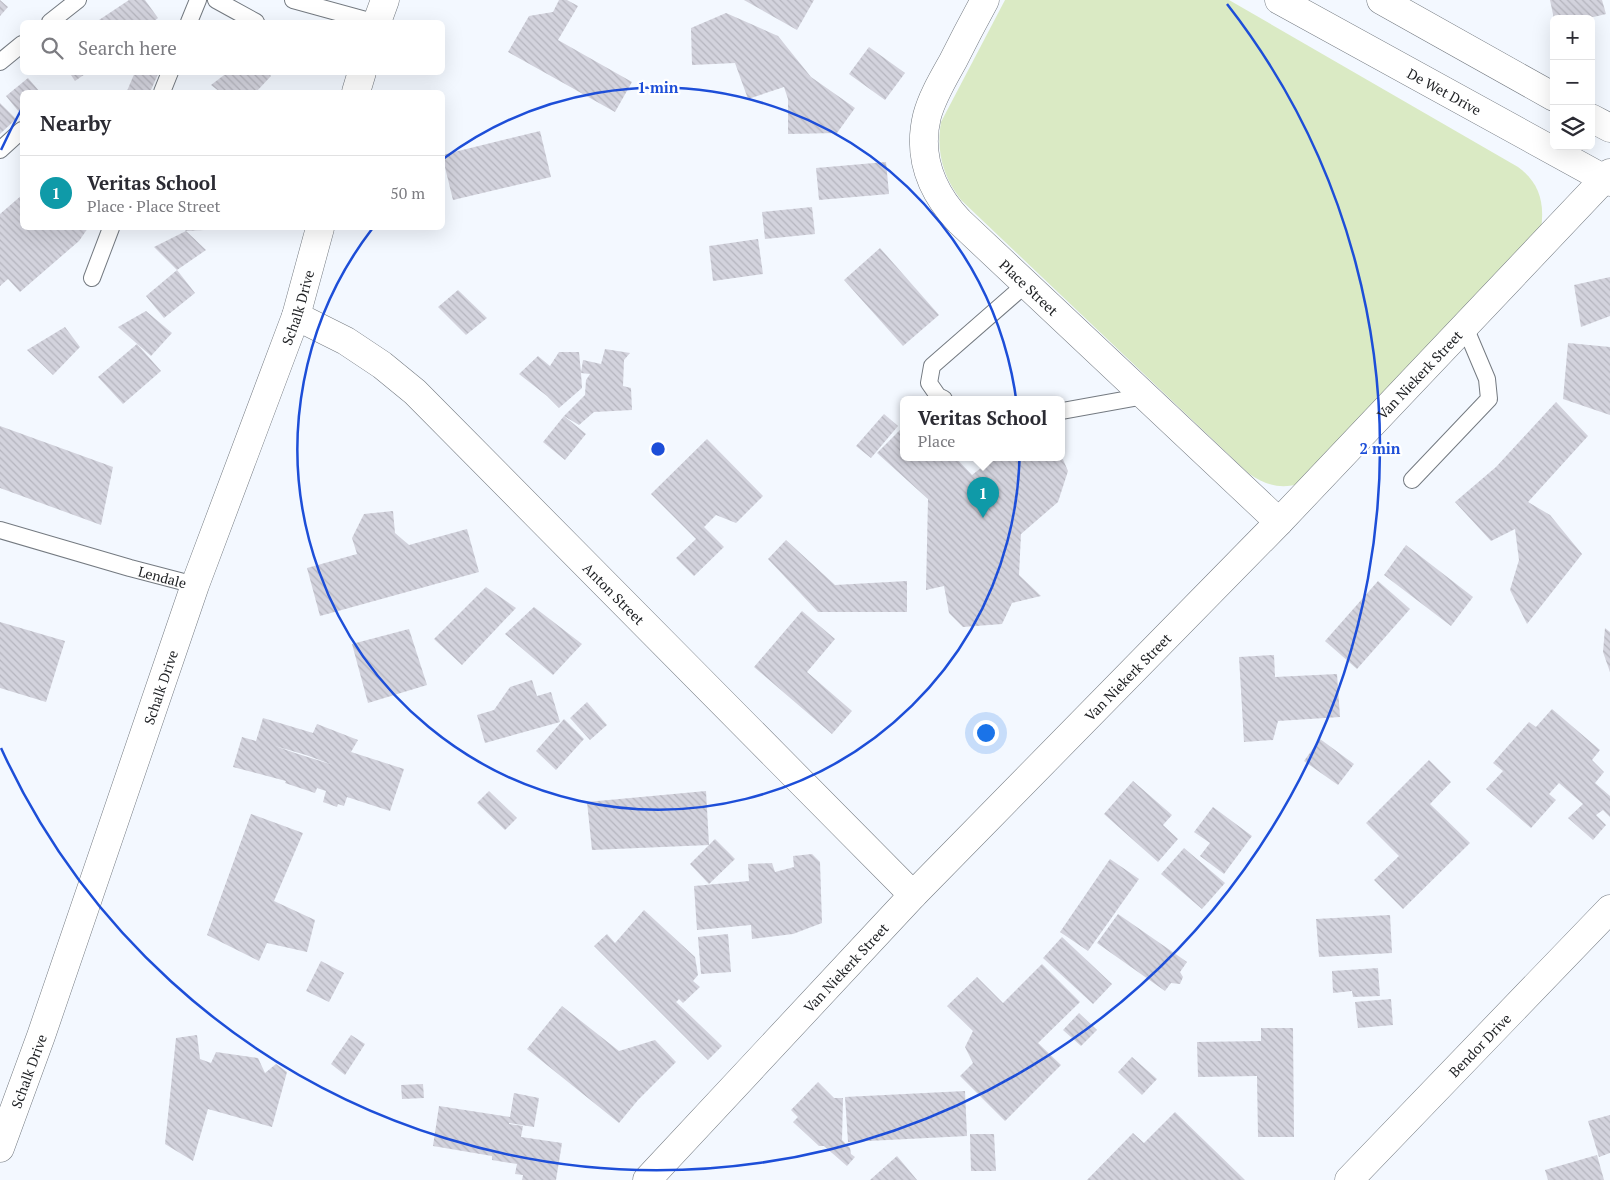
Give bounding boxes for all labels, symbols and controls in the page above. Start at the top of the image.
map controls [1550,15,1595,150]
button: + [1550,15,1595,60]
search box [20,20,445,75]
icon: search [38,34,66,62]
text: Search here [78,35,177,60]
button: − [1550,60,1595,105]
street label: De Wet Drive [1404,63,1485,119]
text: 1 min [637,77,679,97]
button: layers [1550,105,1595,150]
text: Nearby [40,109,111,137]
text: Veritas School [87,170,216,195]
text: 1 [51,182,61,204]
text: 50 m [390,182,425,204]
text: Place · Place Street [87,195,221,217]
street label: Place Street [996,255,1063,320]
street label: Schalk Drive [277,268,318,347]
street label: Van Niekerk Street [1372,325,1467,423]
popup [900,396,1065,461]
text: Veritas School [918,405,1047,430]
text: Place [918,430,955,452]
text: 2 min [1359,438,1401,458]
centre of rings [649,440,667,458]
pin: 1 [967,477,999,518]
street label: Anton Street [579,558,650,629]
street label: Lendale [136,561,189,592]
street label: Van Niekerk Street [1080,628,1175,725]
street label: Schalk Drive [139,647,182,727]
your location [973,720,999,746]
street label: Van Niekerk Street [799,918,893,1016]
street label: Bendor Drive [1444,1009,1515,1081]
street label: Schalk Drive [6,1031,50,1111]

